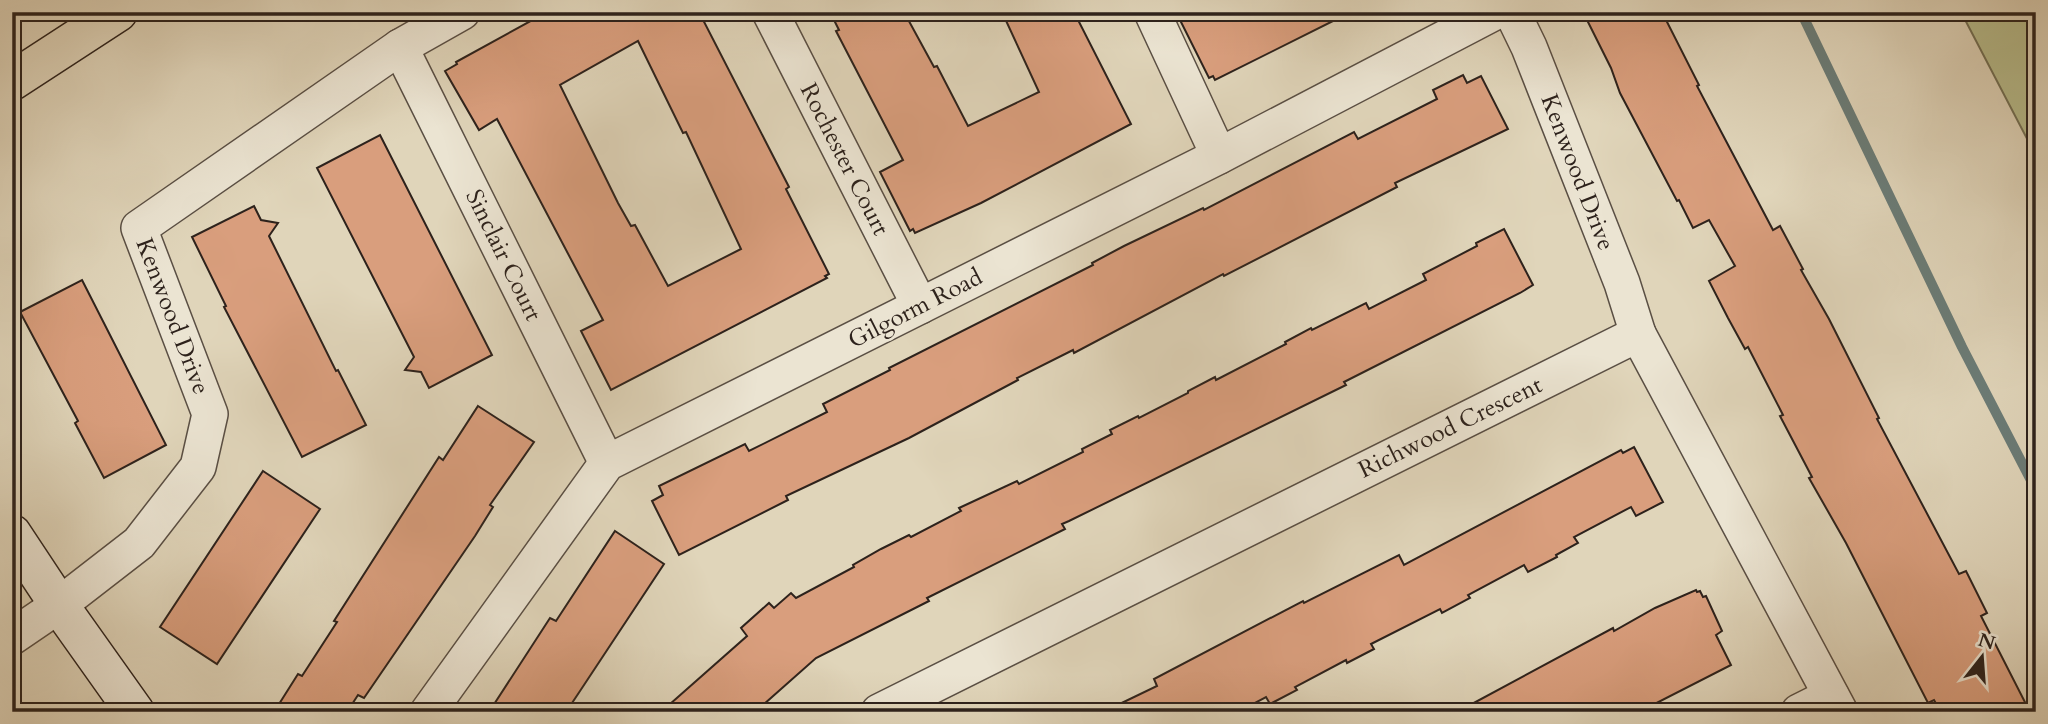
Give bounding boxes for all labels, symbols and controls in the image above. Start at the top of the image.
street label: Rochester Court [792,77,897,242]
street label: Kenwood Drive [1533,89,1622,255]
street label: Sinclair Court [457,184,550,327]
street label: Kenwood Drive [128,233,217,399]
street label: Gilgorm Road [842,260,988,356]
street label: Richwood Crescent [1353,368,1548,486]
north arrow [1946,622,2016,692]
text: N [1975,627,1999,657]

